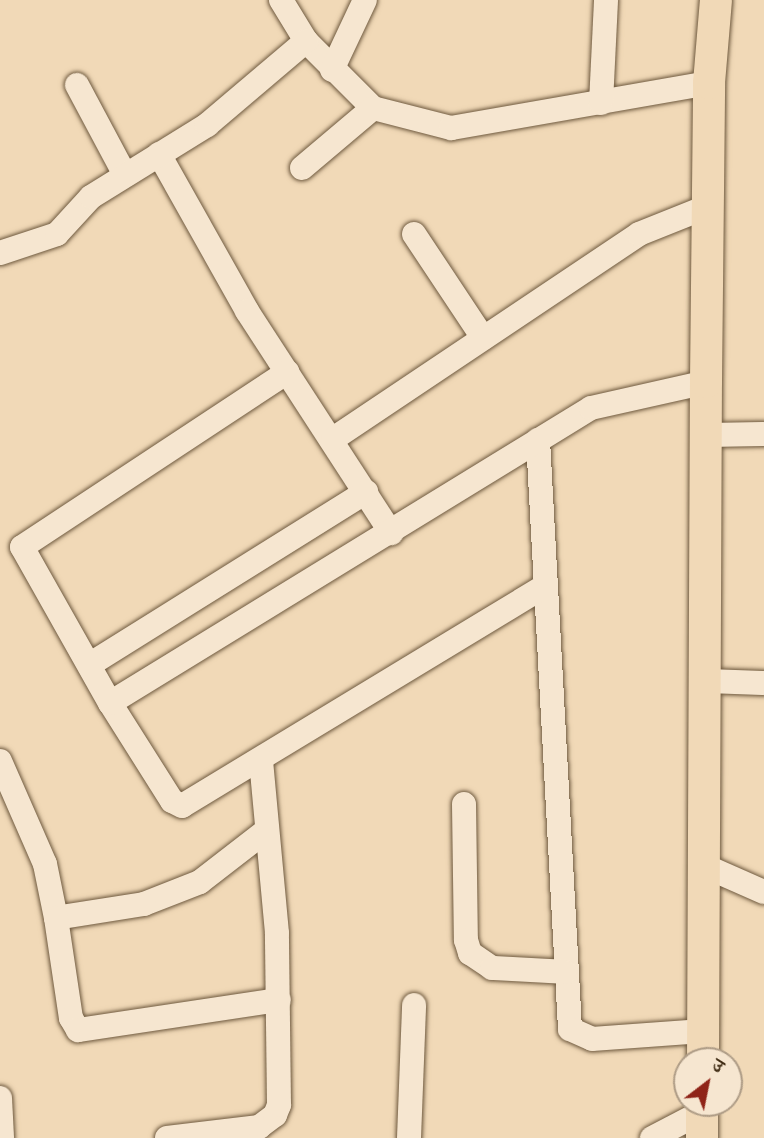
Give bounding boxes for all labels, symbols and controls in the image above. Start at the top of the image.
north arrow [673,1047,743,1117]
text: उ [708,1054,728,1078]

